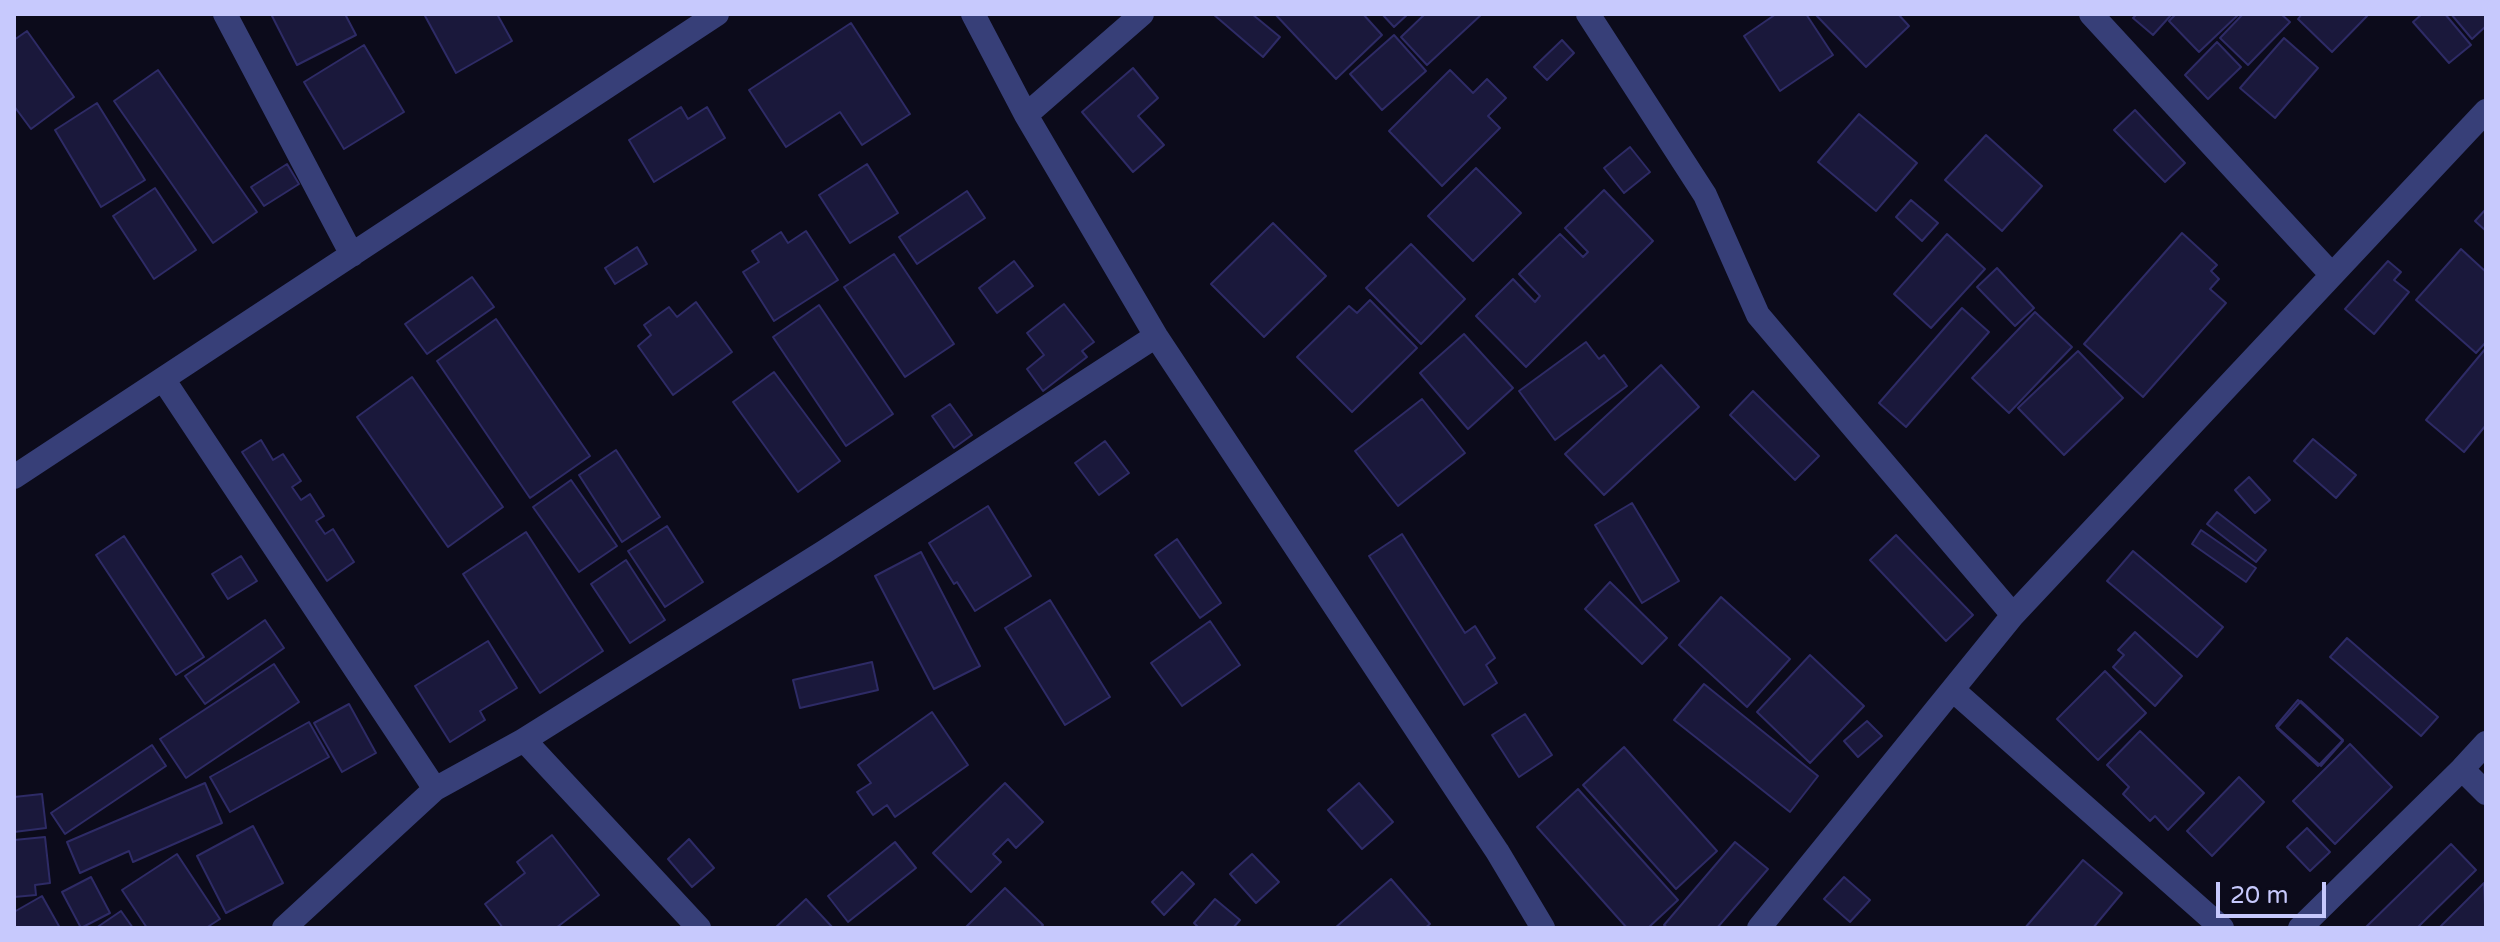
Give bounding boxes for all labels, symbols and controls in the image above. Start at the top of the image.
scale bar [2220,866,2330,916]
text: 20 m [2230,881,2288,910]

